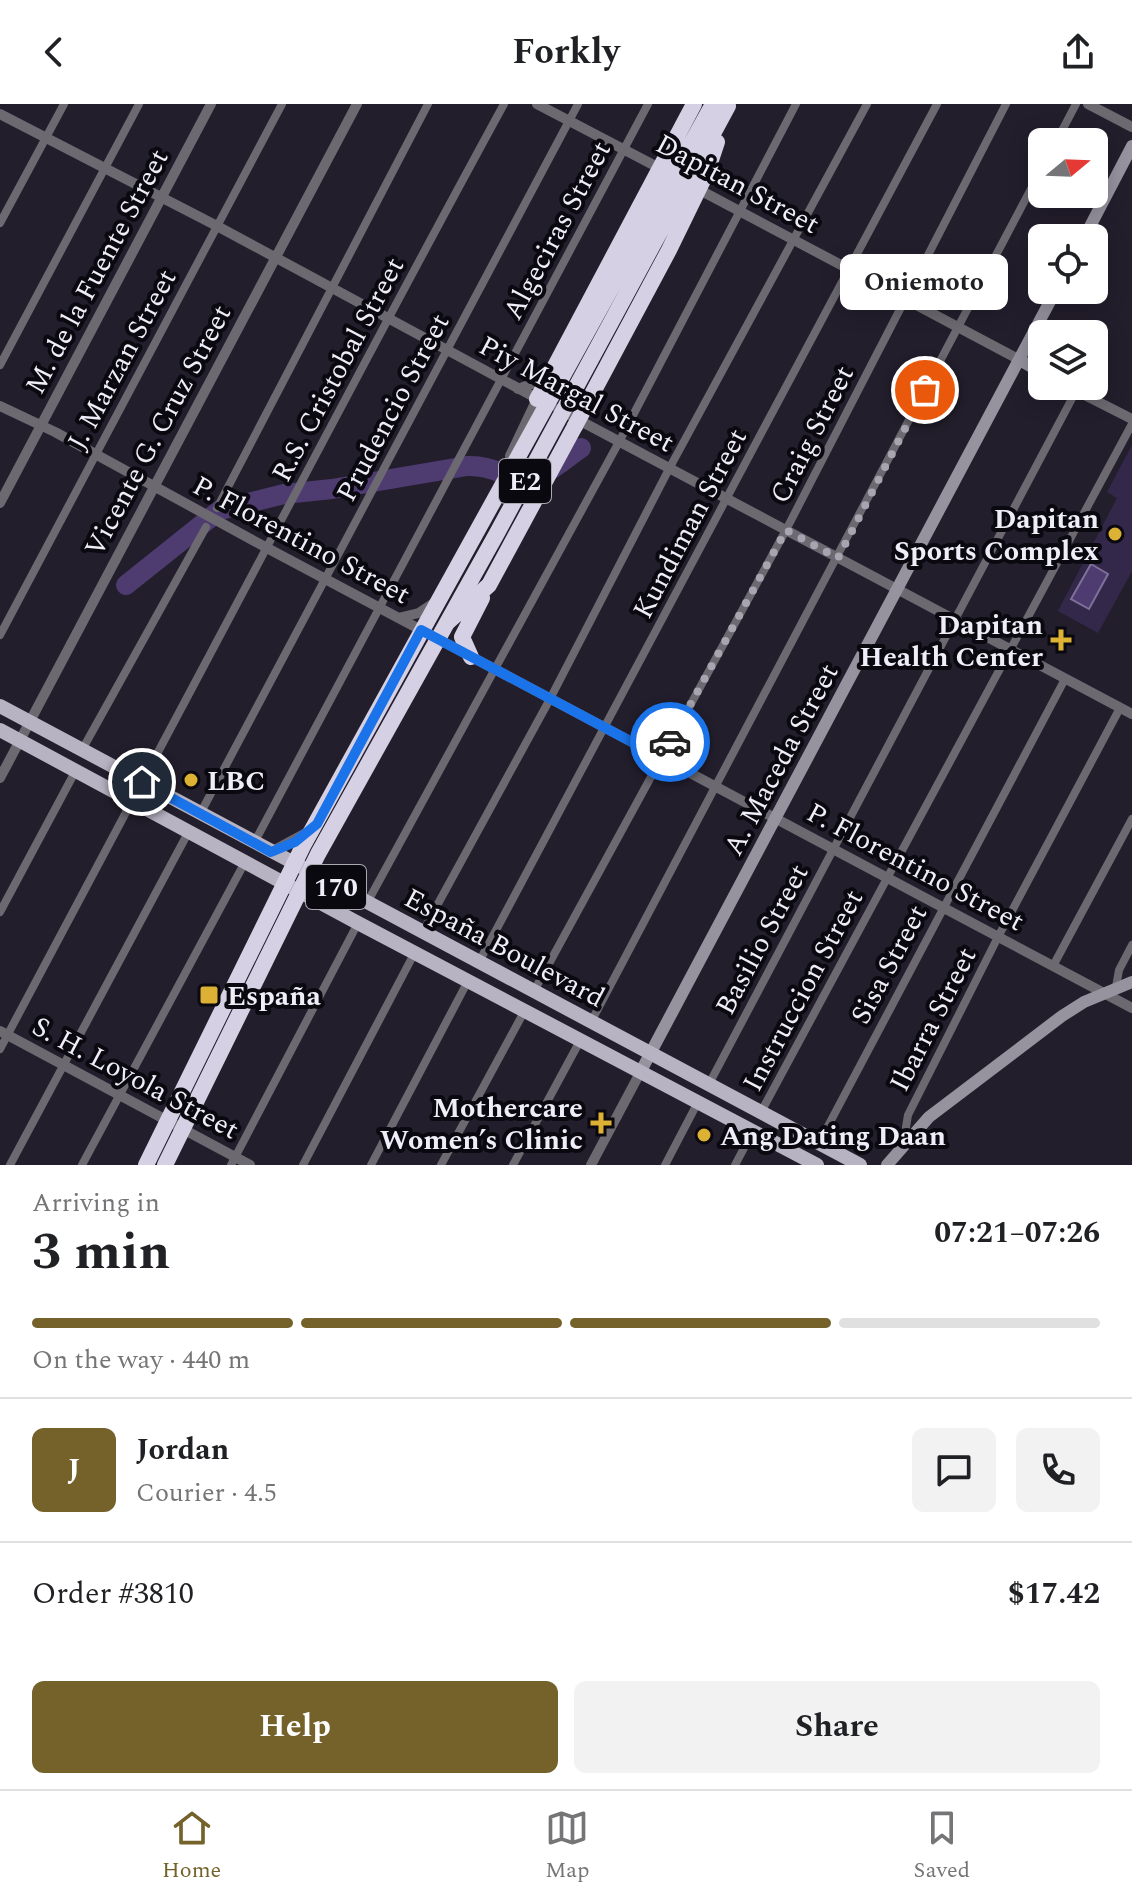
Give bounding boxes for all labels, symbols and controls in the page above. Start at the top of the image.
text: Forkly [512,25,620,80]
icon: back [32,30,76,74]
icon: share [1056,30,1100,74]
street label: Dapitan Street [648,123,827,246]
north arrow [1028,128,1108,208]
map controls [1028,128,1108,400]
street label: Algeciras Street [492,133,623,328]
street label: M. de la Fuente Street [14,141,180,402]
button: locate [1028,224,1108,304]
street label: R.S. Cristobal Street [261,250,416,490]
callout: Oniemoto [841,254,1009,310]
street label: J. Marzan Street [57,261,188,458]
text: Oniemoto [864,262,984,302]
street label: Vicente G. Cruz Street [74,297,243,564]
street label: Prudencio Street [326,306,461,509]
button: layers [1028,320,1108,400]
street label: Piy Margal Street [471,325,682,464]
pin [891,356,959,424]
street label: Craig Street [759,358,866,511]
icon: bag [903,368,947,412]
street label: Kundiman Street [622,421,759,627]
road number: E2 [499,459,551,503]
street label: P. Florentino Street [185,465,418,616]
place label: Dapitan Sports Complex [894,498,1099,573]
marker: Dapitan Sports Complex [1106,525,1124,543]
place label: Dapitan Health Center [860,604,1043,679]
marker: Dapitan Health Center [1050,629,1072,651]
street label: A. Maceda Street [713,656,850,864]
courier [630,702,710,782]
icon: car [648,720,692,764]
pin [108,748,176,816]
icon: home [120,760,164,804]
place label: LBC [207,760,265,803]
marker: LBC [182,771,200,789]
street label: P. Florentino Street [799,792,1032,943]
street label: Basilio Street [704,856,820,1023]
road number: 170 [306,865,366,909]
street label: España Boulevard [396,877,612,1019]
street label: Instruccion Street [732,882,875,1099]
street label: Sisa Street [840,897,939,1032]
street label: Ibarra Street [879,940,988,1099]
place label: España [227,975,322,1018]
marker: España [198,984,220,1006]
street label: S. H. Loyola Street [24,1006,247,1151]
place label: Mothercare Women’s Clinic [380,1087,583,1162]
marker: Mothercare Women’s Clinic [590,1112,612,1134]
place label: Ang Dating Daan [720,1115,946,1158]
marker: Ang Dating Daan [695,1126,713,1144]
text: Arriving in [32,1183,160,1223]
text: 07:21–07:26 [934,1210,1100,1256]
text: 3 min [32,1213,170,1292]
text: On the way · 440 m [32,1340,250,1380]
text: Jordan [136,1427,229,1473]
button: chat [912,1428,996,1512]
button: phone [1016,1428,1100,1512]
text: J [68,1447,80,1493]
text: Courier · 4.5 [136,1473,277,1513]
text: Order #3810 [32,1571,194,1617]
text: $17.42 [1008,1571,1100,1617]
button: Help [32,1681,558,1773]
button: Share [574,1681,1100,1773]
tab: Home [162,1806,221,1887]
tab: Map [545,1806,590,1887]
tab: Saved [914,1806,970,1887]

